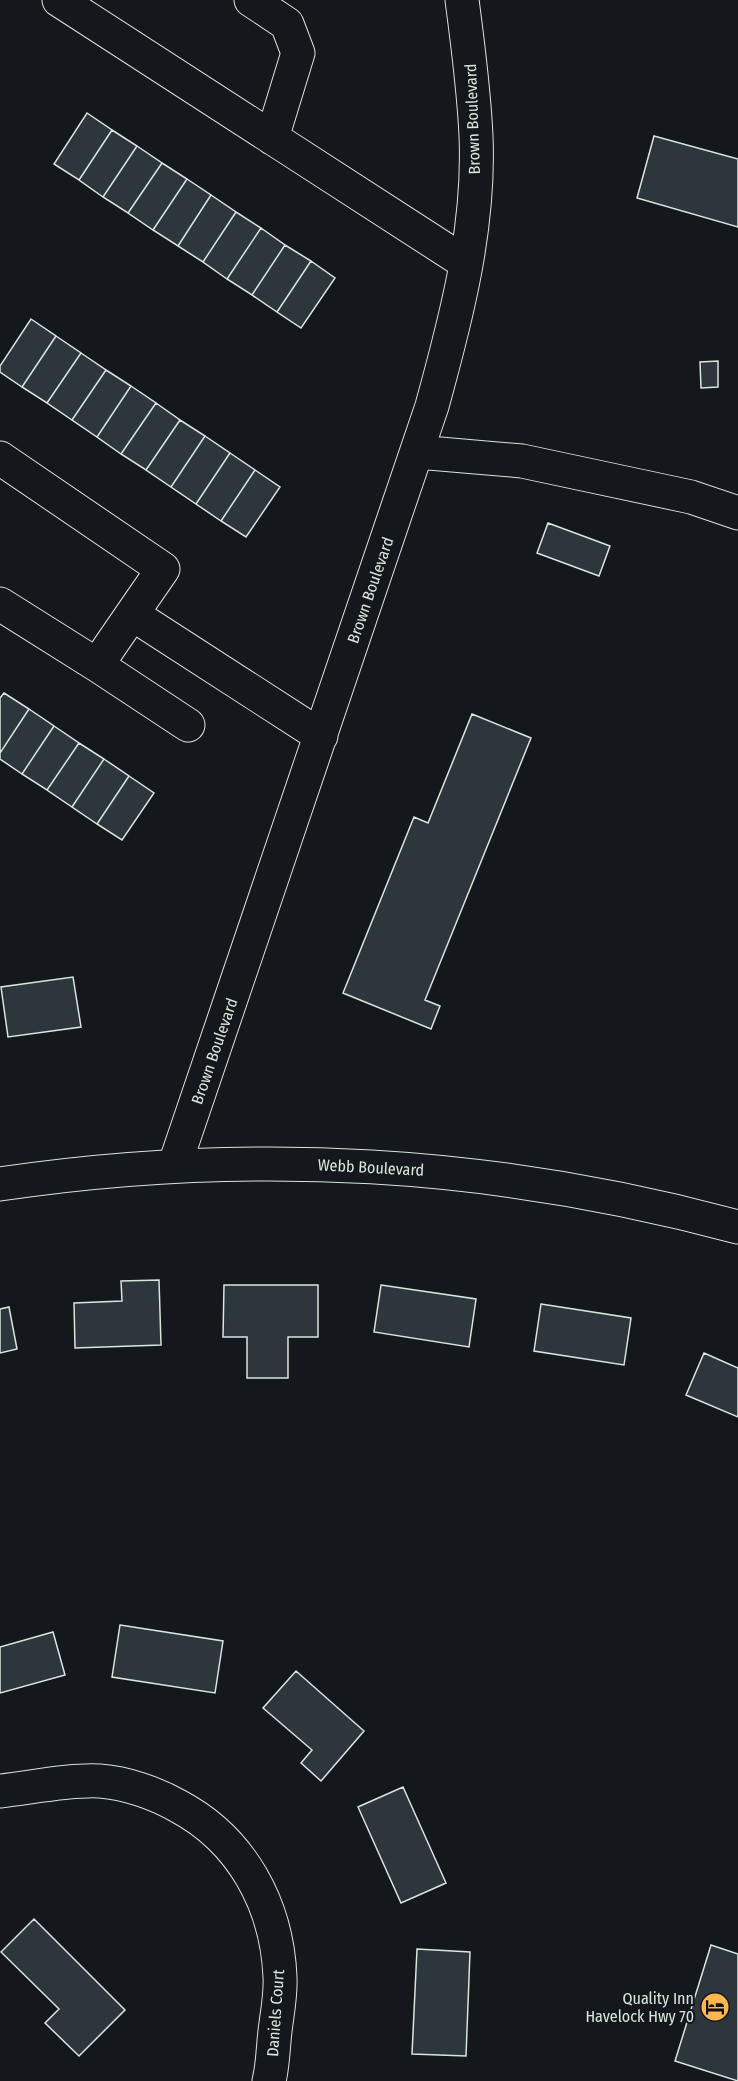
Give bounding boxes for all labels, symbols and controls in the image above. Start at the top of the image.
street label: Brown Boulevard [461,63,484,175]
street label: Brown Boulevard [343,535,398,646]
street label: Brown Boulevard [187,996,242,1107]
street label: Webb Boulevard [317,1155,425,1180]
street label: Daniels Court [263,1968,288,2057]
place label: Quality Inn Havelock Hwy 70 [585,1989,694,2026]
hotel icon: Quality Inn Havelock Hwy 70 [699,1991,731,2023]

